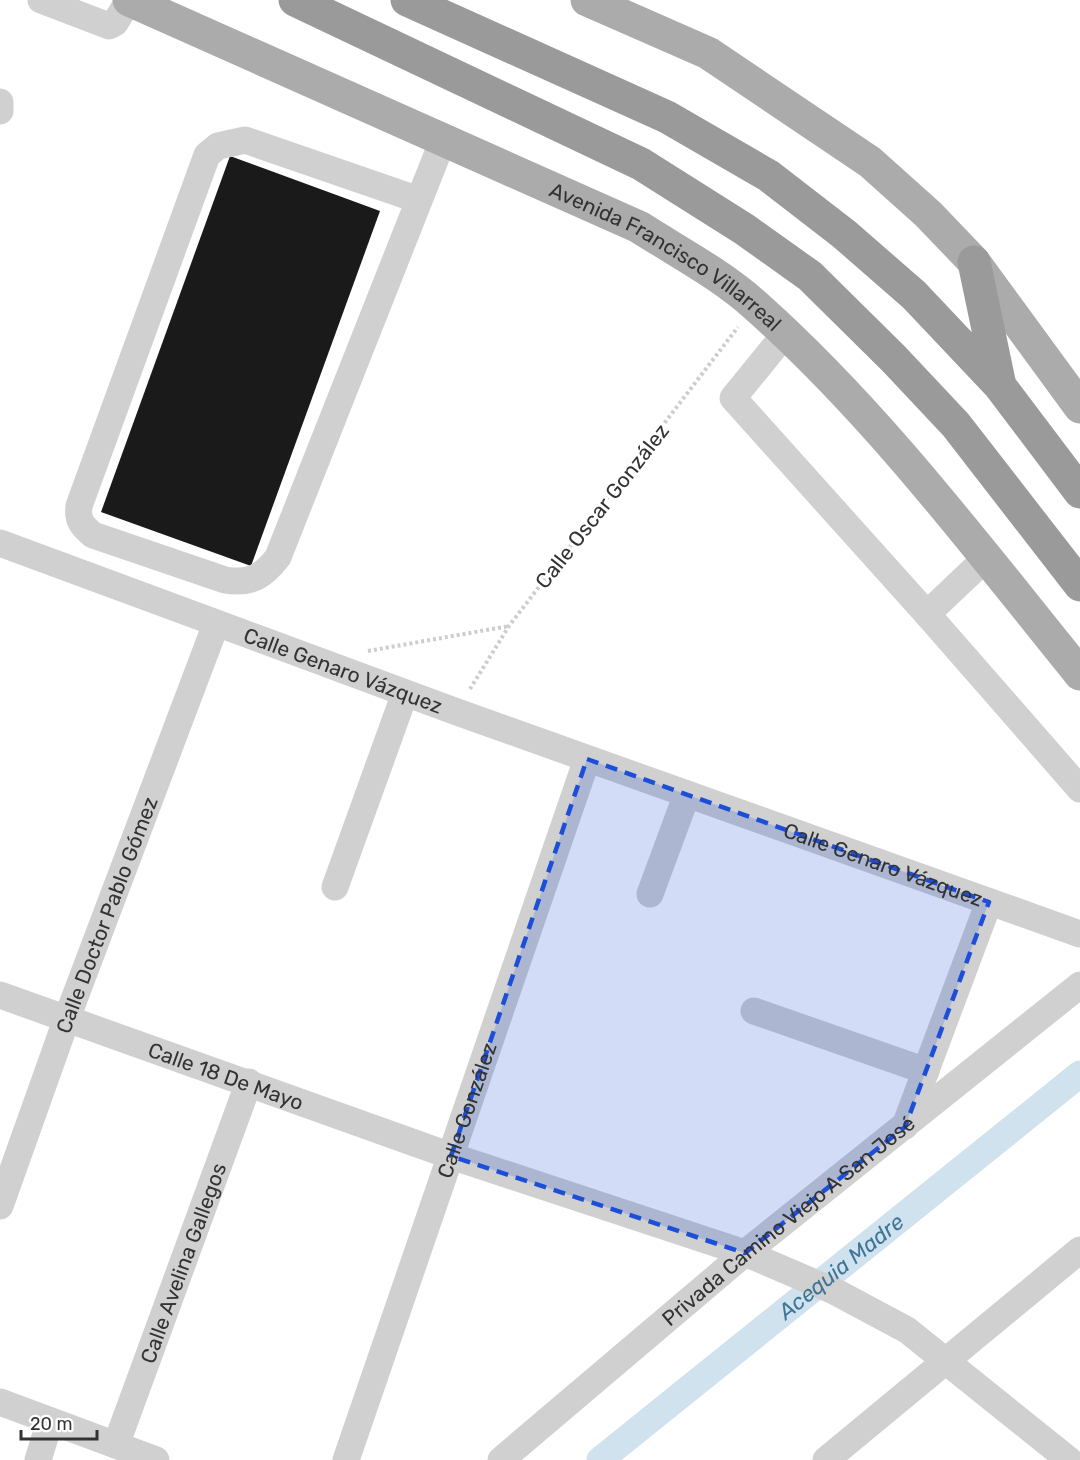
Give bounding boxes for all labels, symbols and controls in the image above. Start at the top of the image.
street label: Avenida Francisco Villarreal [546,176,787,336]
street label: Calle Oscar González [530,419,674,593]
street label: Calle Genaro Vázquez [240,622,446,718]
street label: Calle Doctor Pablo Gómez [50,793,162,1036]
street label: Calle Genaro Vázquez [780,817,987,911]
street label: Calle 18 De Mayo [145,1037,307,1115]
street label: Calle González [431,1039,501,1181]
street label: Privada Camino Viejo A San José [656,1110,920,1331]
street label: Calle Avelina Gallegos [135,1159,231,1366]
water label: Acequia Madre [772,1208,909,1326]
scale bar [21,1403,98,1441]
text: 20 m [30,1413,72,1435]

